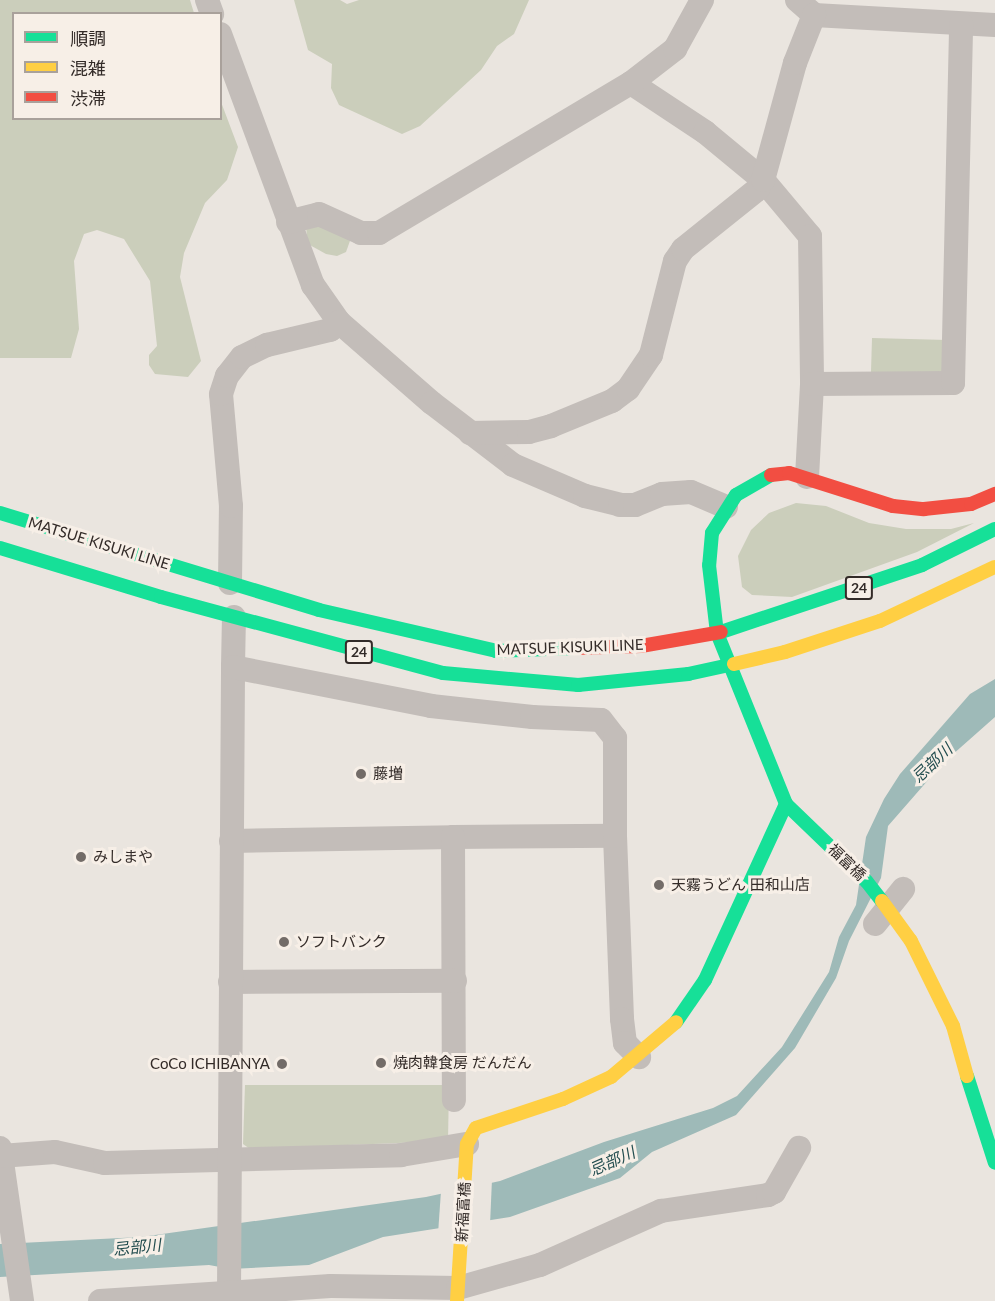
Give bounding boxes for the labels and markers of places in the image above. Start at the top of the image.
place label: 藤増 [373,765,403,783]
marker: 藤増 [354,767,368,781]
place label: みしまや [93,848,153,866]
marker: みしまや [74,850,88,864]
place label: 天霧うどん 田和山店 [671,876,810,894]
marker: 天霧うどん 田和山店 [652,878,666,892]
place label: ソフトバンク [296,933,386,951]
marker: ソフトバンク [277,935,291,949]
place label: 焼肉韓食房 だんだん [393,1054,532,1072]
place label: CoCo ICHIBANYA [150,1055,270,1073]
marker: 焼肉韓食房 だんだん [374,1056,388,1070]
marker: CoCo ICHIBANYA [275,1057,289,1071]

